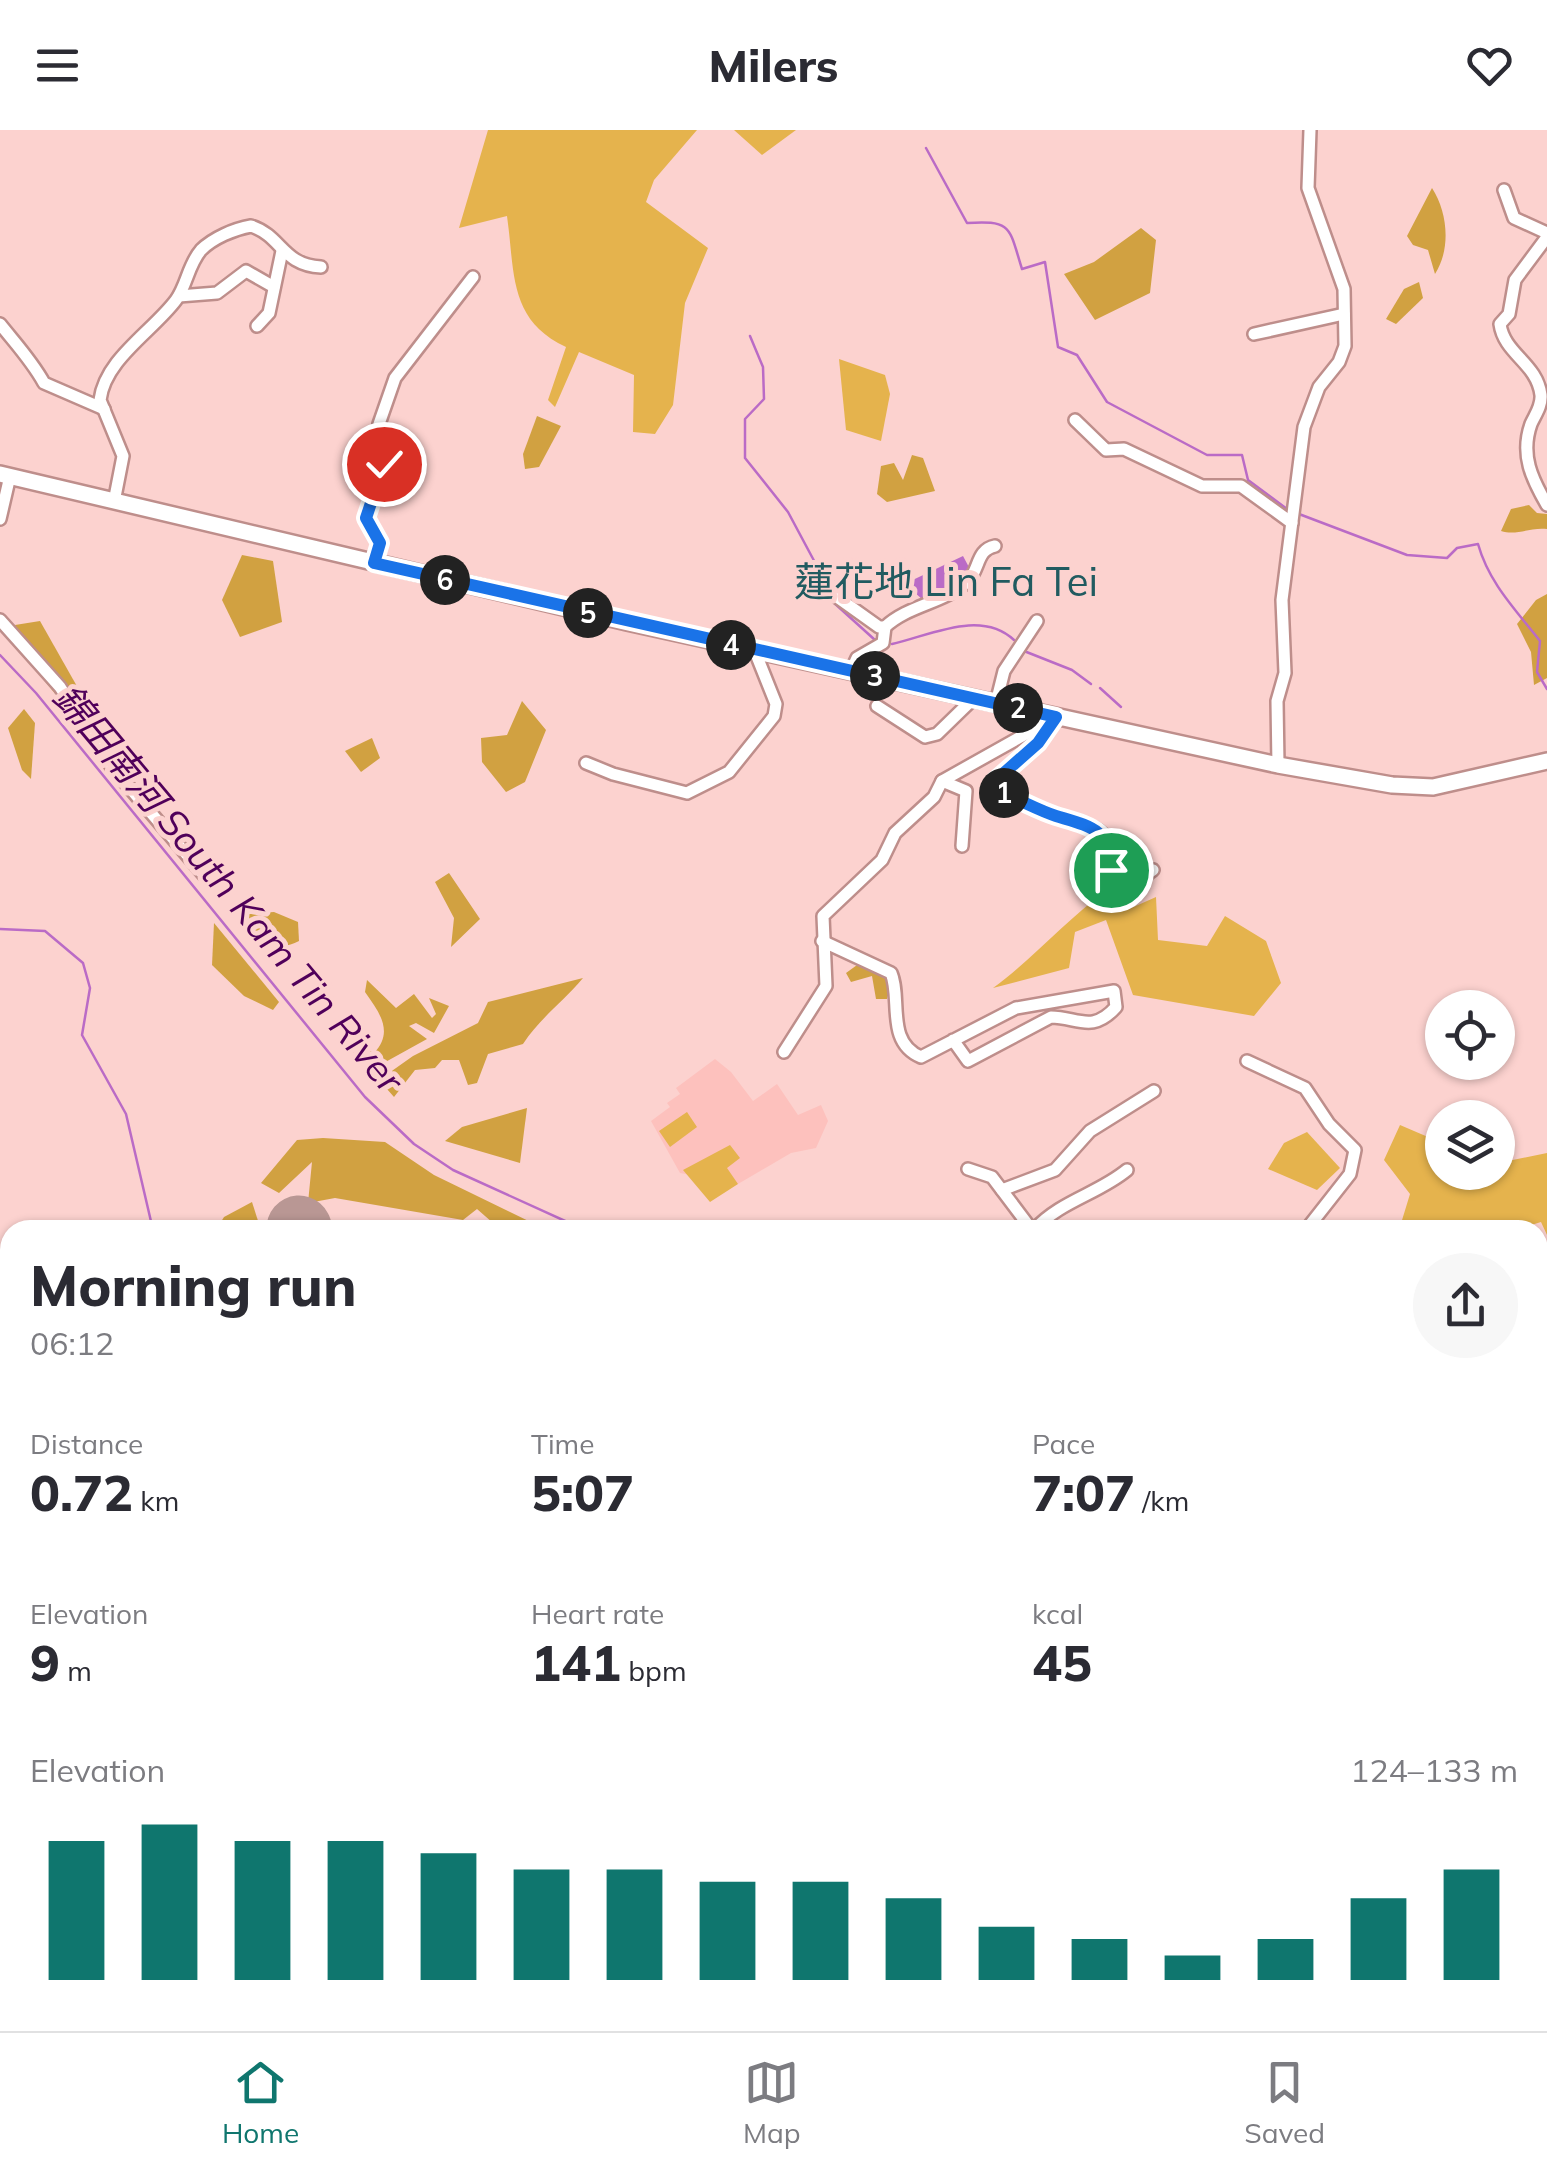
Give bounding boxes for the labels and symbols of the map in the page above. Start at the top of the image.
pin [342,422,427,507]
pin: 6 [420,555,470,605]
district label: 蓮花地 Lin Fa Tei [794,556,1098,606]
pin: 5 [563,588,613,638]
pin: 4 [706,620,756,670]
pin: 3 [850,651,900,701]
water label: 錦田南河 South Kam Tin River [44,674,416,1104]
pin: 2 [993,683,1043,733]
pin: 1 [979,768,1029,818]
pin [1069,828,1154,913]

